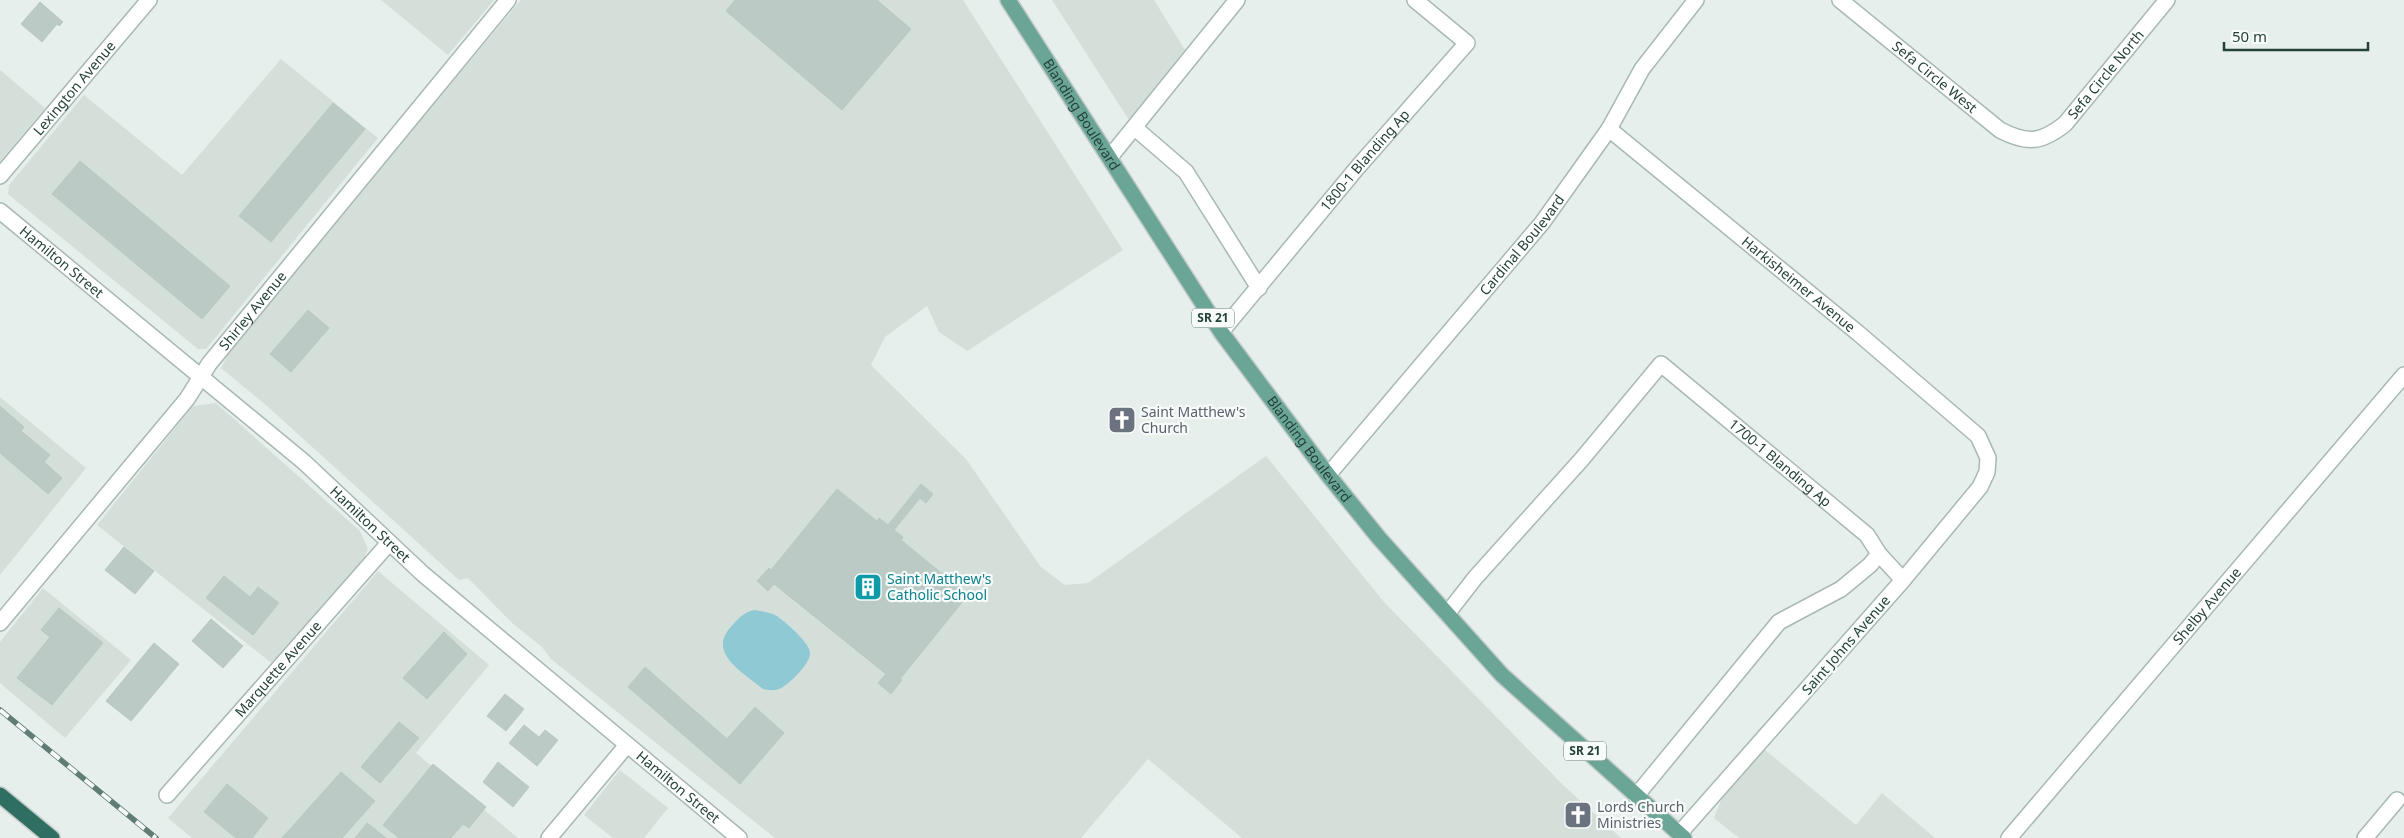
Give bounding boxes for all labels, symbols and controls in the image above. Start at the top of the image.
scale bar [2224,20,2368,52]
street label: Sefa Circle North [2063,26,2148,123]
text: 50 m [2232,26,2267,46]
street label: Sefa Circle West [1889,36,1981,117]
street label: Lexington Avenue [28,37,119,139]
street label: Blanding Boulevard [1039,55,1125,174]
street label: 1800-1 Blanding Ap [1315,105,1413,215]
street label: Cardinal Boulevard [1475,190,1568,299]
street label: Hamilton Street [16,221,108,302]
street label: Harkisheimer Avenue [1738,232,1860,336]
street label: Shirley Avenue [214,267,291,354]
road number: SR 21 [1192,308,1234,328]
street label: Blanding Boulevard [1263,392,1356,506]
place label: Saint Matthew's Church [1141,402,1246,437]
church icon: Saint Matthew's Church [1107,405,1137,435]
street label: 1700-1 Blanding Ap [1725,414,1836,511]
street label: Hamilton Street [326,481,415,566]
street label: Shelby Avenue [2168,563,2245,648]
place label: Saint Matthew's Catholic School [887,569,992,604]
building icon: Saint Matthew's Catholic School [853,572,883,602]
street label: Saint Johns Avenue [1797,591,1894,698]
street label: Marquette Avenue [230,616,325,721]
road number: SR 21 [1564,741,1606,760]
street label: Hamilton Street [633,746,724,827]
place label: Lords Church Ministries [1597,797,1684,832]
church icon: Lords Church Ministries [1563,800,1593,830]

